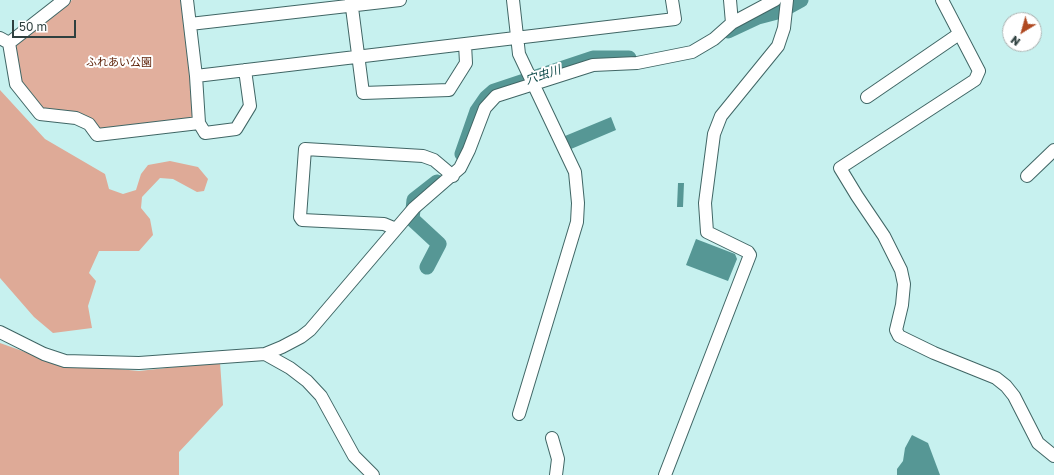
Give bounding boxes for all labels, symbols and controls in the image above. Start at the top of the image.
scale bar [14,12,78,38]
north arrow [1002,12,1042,52]
text: 50 m [19,19,47,34]
text: N [1008,33,1022,49]
park label: ふれあい公園 [86,56,152,70]
water label: 穴虫川 [524,63,562,87]

